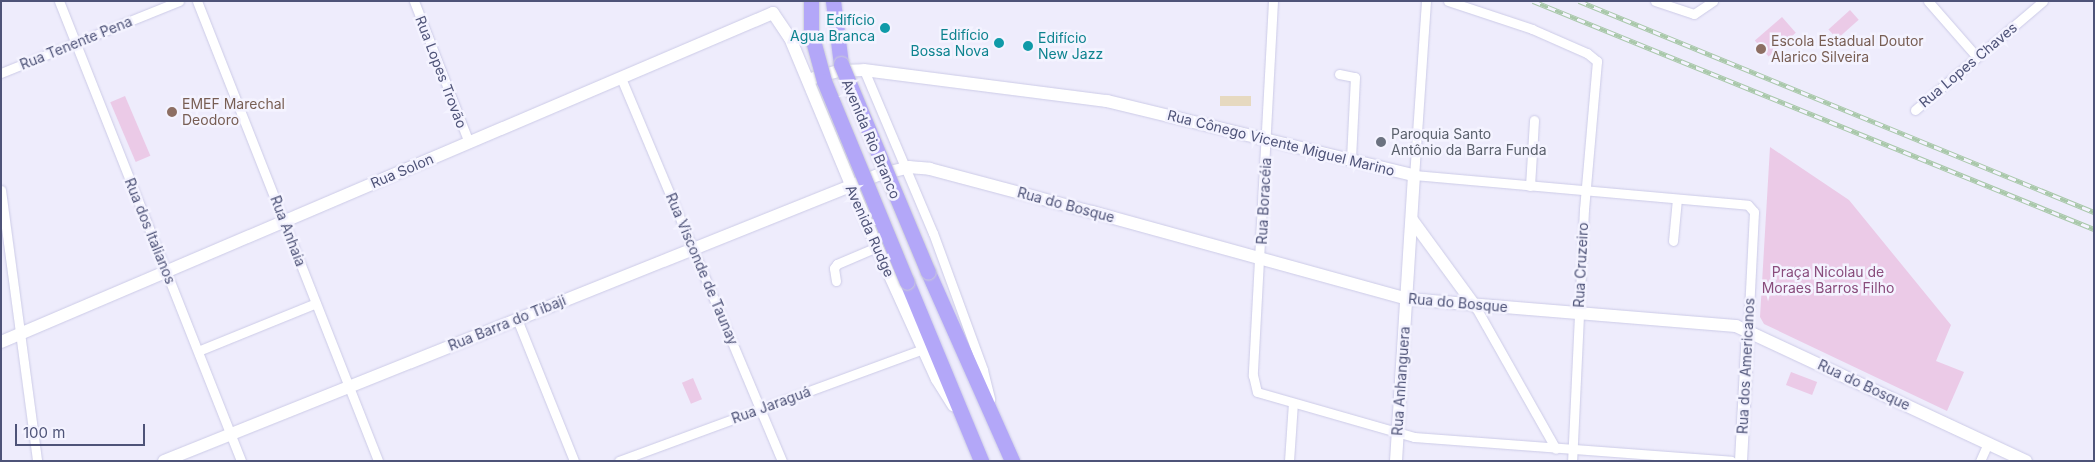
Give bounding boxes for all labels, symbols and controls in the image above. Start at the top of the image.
place label: Edifício Agua Branca [790,12,875,44]
street label: Rua Tenente Pena [17,13,135,73]
street label: Rua Lopes Trovão [412,13,470,131]
street label: Rua Lopes Chaves [1916,19,2020,111]
marker: Edifício Agua Branca [879,22,891,34]
place label: Edifício Bossa Nova [911,27,989,59]
place label: Edifício New Jazz [1038,30,1103,62]
place label: Escola Estadual Doutor Alarico Silveira [1771,33,1924,65]
marker: Edifício Bossa Nova [993,37,1005,49]
marker: Edifício New Jazz [1022,40,1034,52]
marker: Escola Estadual Doutor Alarico Silveira [1755,43,1767,55]
street label: Avenida Rio Branco [838,77,904,201]
place label: EMEF Marechal Deodoro [182,96,285,128]
marker: EMEF Marechal Deodoro [166,106,178,118]
street label: Rua Cônego Vicente Miguel Marino [1166,107,1396,179]
place label: Paroquia Santo Antônio da Barra Funda [1391,126,1546,158]
marker: Paroquia Santo Antônio da Barra Funda [1375,136,1387,148]
street label: Rua Solon [368,150,436,192]
street label: Rua Boracéia [1253,157,1275,245]
street label: Rua dos Italianos [121,176,179,286]
street label: Avenida Rudge [842,182,898,280]
street label: Rua do Bosque [1016,184,1116,226]
street label: Rua Visconde de Taunay [662,190,742,348]
street label: Rua Anhaia [267,193,309,269]
street label: Rua Cruzeiro [1570,222,1592,308]
park label: Praça Nicolau de Moraes Barros Filho [1762,264,1894,296]
street label: Rua do Bosque [1407,290,1509,316]
street label: Rua Barra do Tibaji [446,292,568,354]
street label: Rua dos Americanos [1734,297,1758,435]
street label: Rua Anhanguera [1389,326,1413,436]
street label: Rua do Bosque [1815,356,1913,414]
street label: Rua Jaraguá [729,383,813,427]
scale bar [18,414,148,446]
text: 100 m [23,423,65,442]

